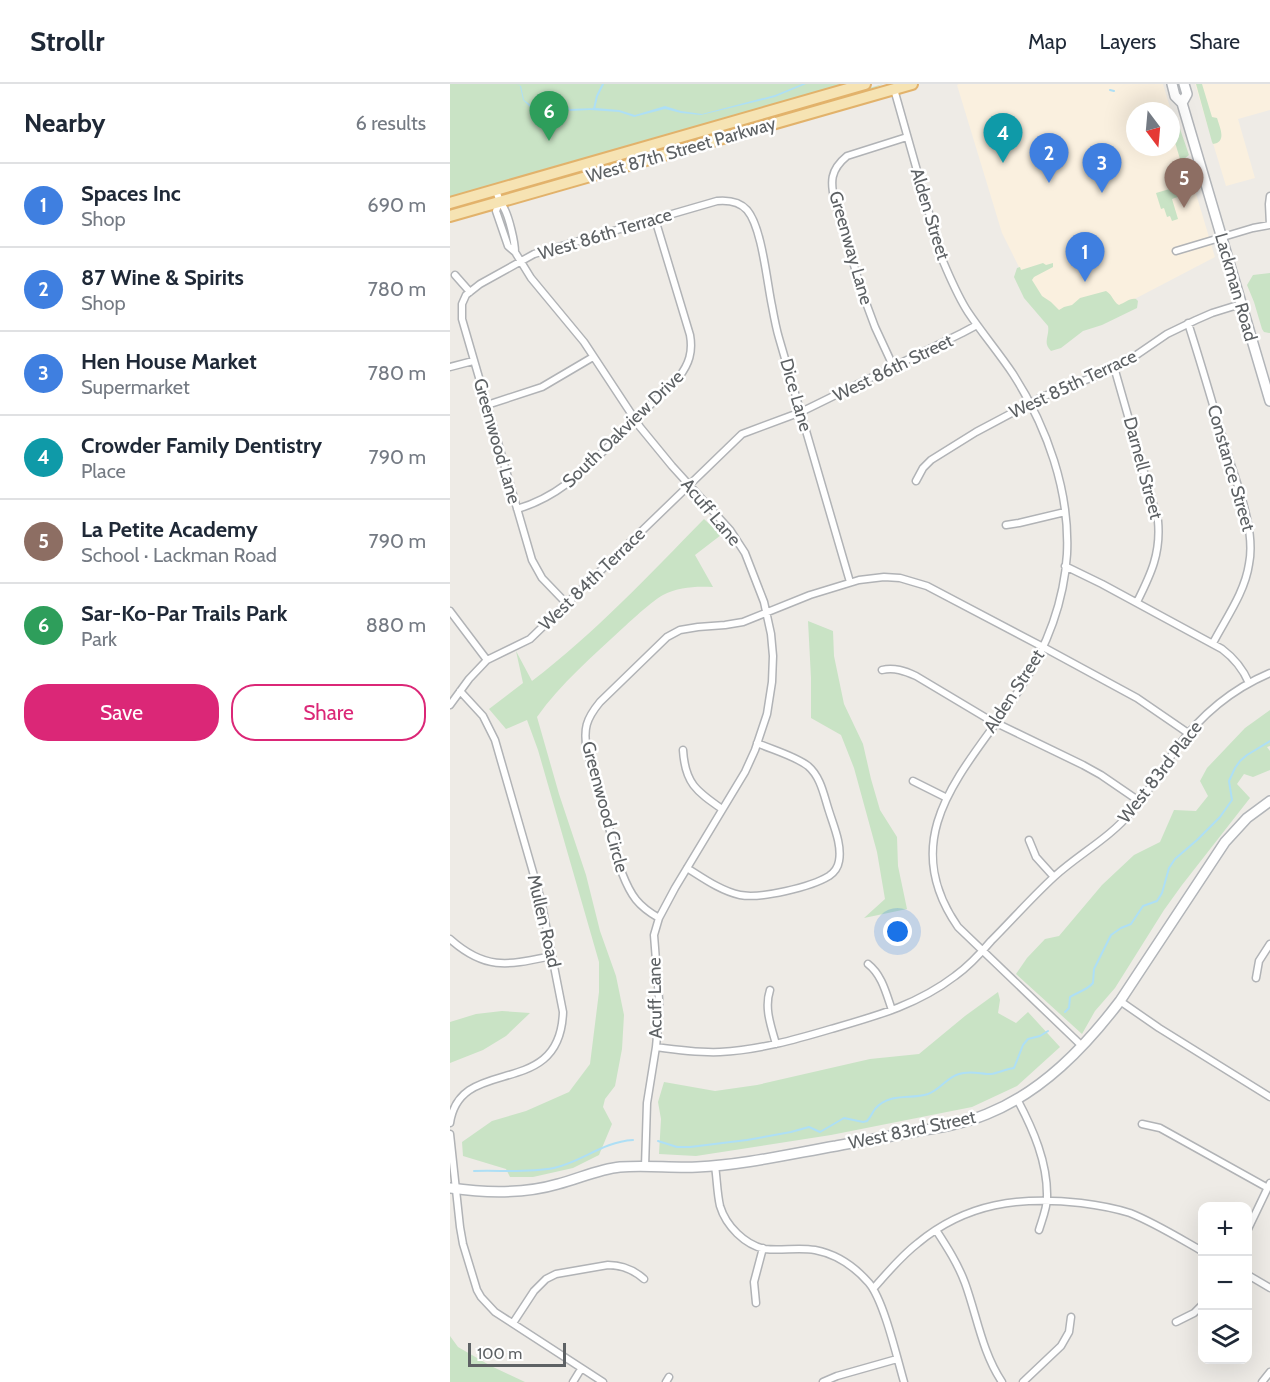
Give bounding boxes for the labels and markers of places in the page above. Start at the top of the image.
pin: 6 [530,92,568,141]
pin: 4 [984,113,1022,163]
pin: 2 [1030,134,1068,183]
pin: 3 [1082,144,1122,193]
pin: 5 [1164,158,1204,208]
pin: 1 [1066,232,1104,282]

